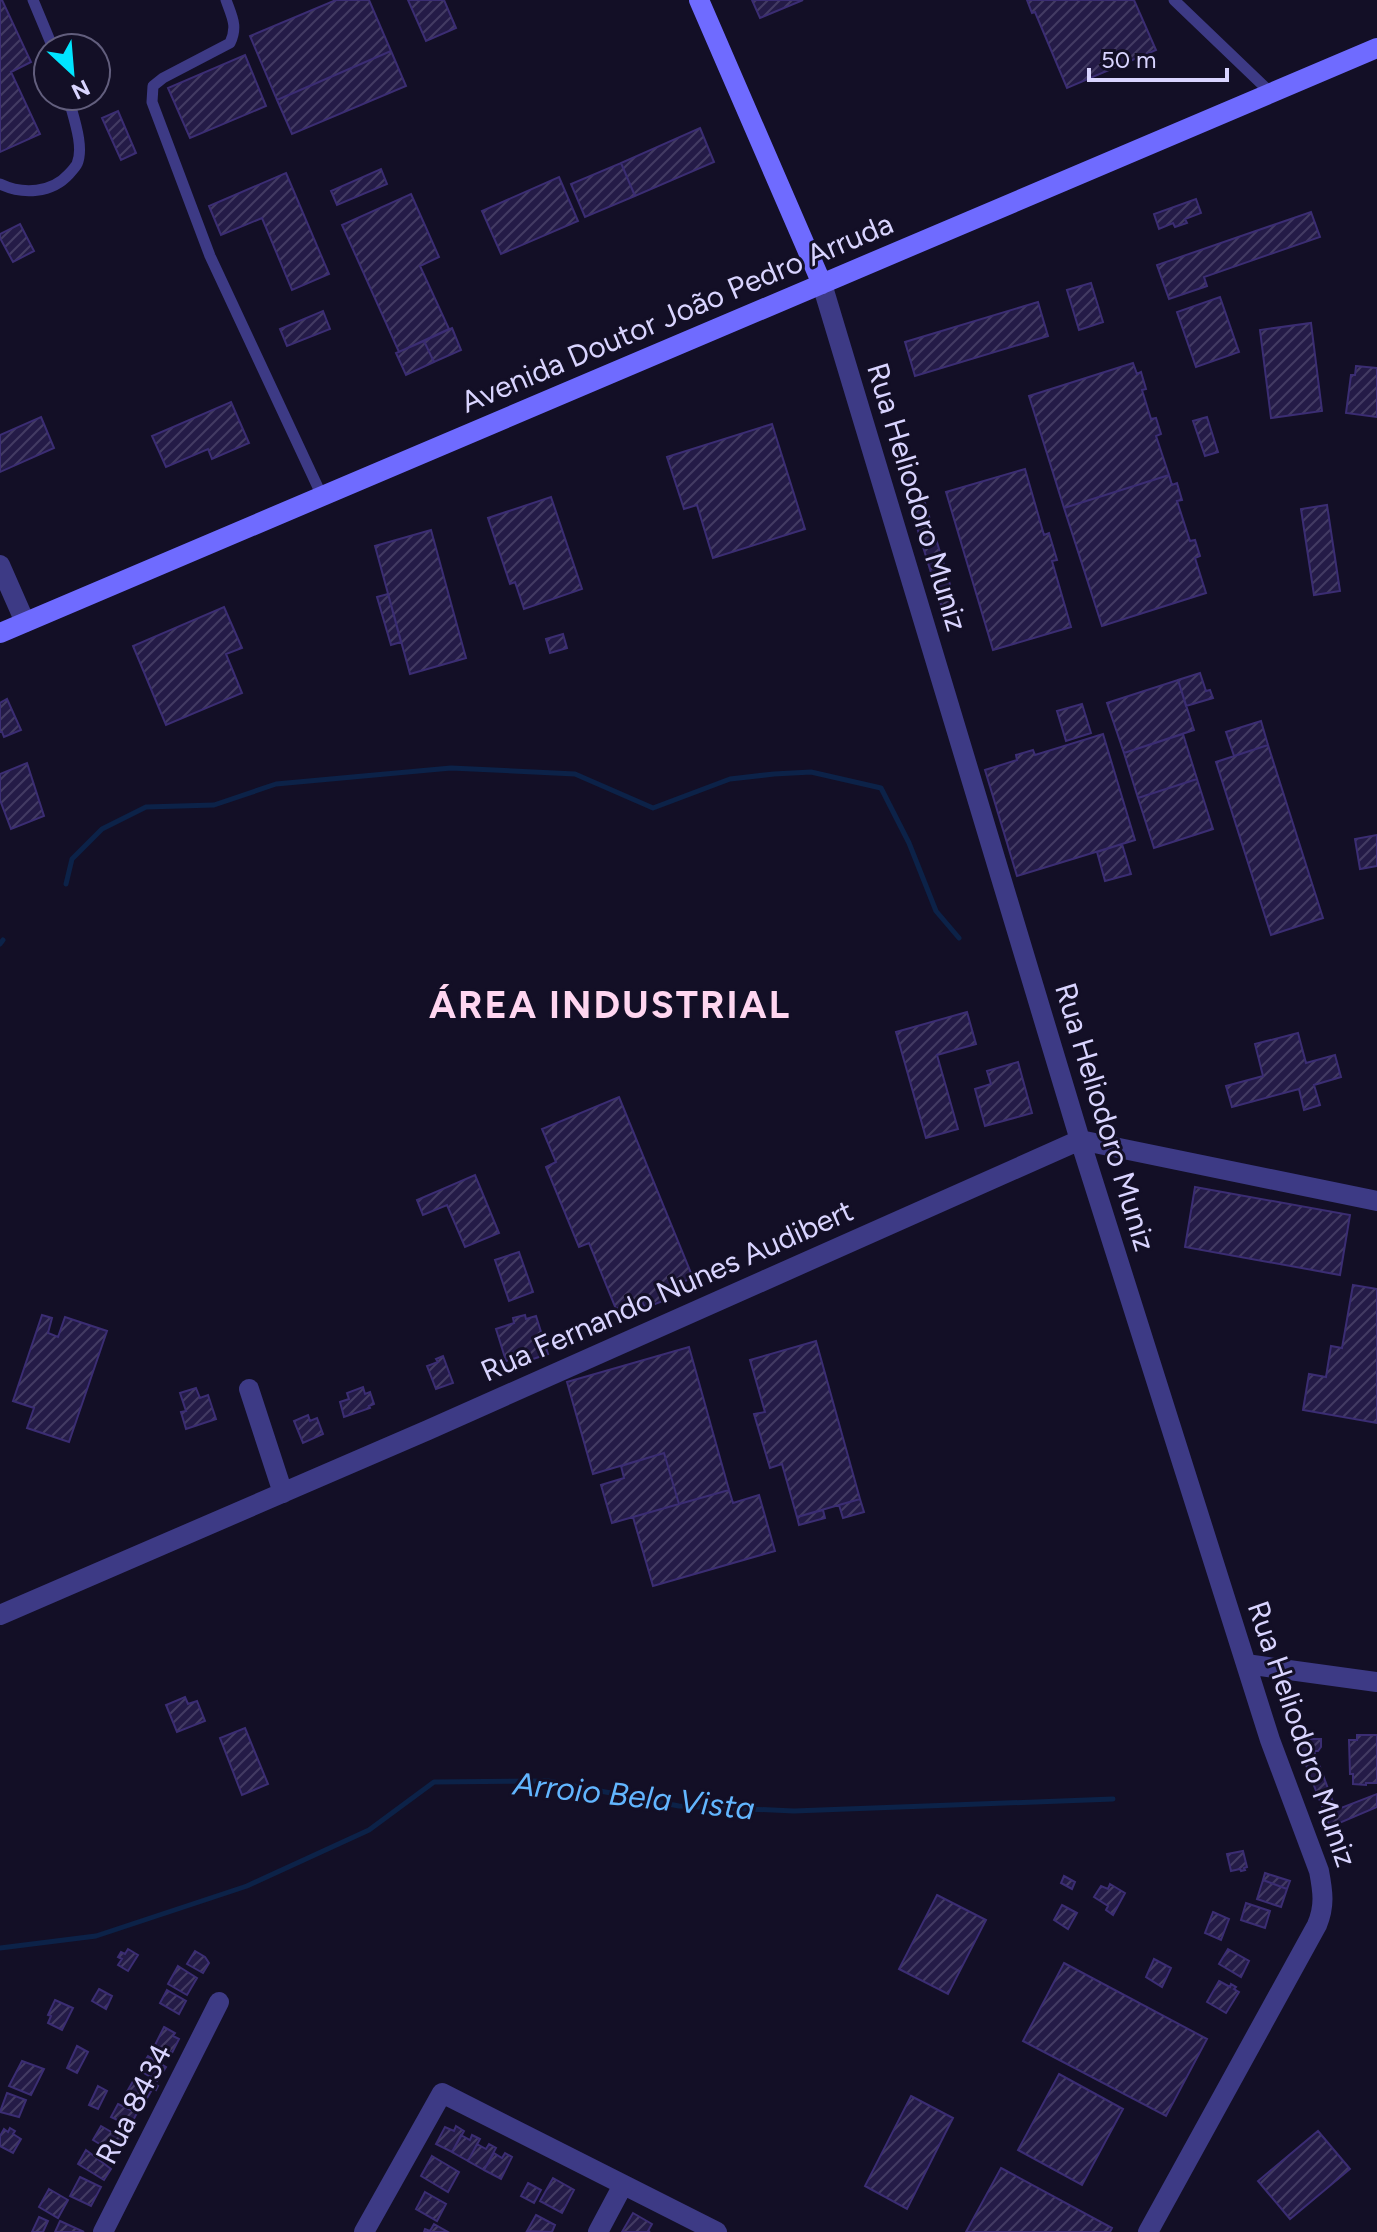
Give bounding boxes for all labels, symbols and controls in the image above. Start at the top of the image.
north arrow [32,32,112,112]
scale bar [1089,32,1227,82]
text: 50 m [1101,45,1157,74]
text: N [67,74,94,105]
street label: Avenida Doutor João Pedro Arruda [455,205,898,421]
street label: Rua Heliodoro Muniz [859,358,976,635]
street label: Rua Heliodoro Muniz [1047,978,1164,1255]
district label: ÁREA INDUSTRIAL [429,982,791,1028]
street label: Rua Fernando Nunes Audibert [475,1192,859,1390]
street label: Rua Heliodoro Muniz [1240,1596,1365,1872]
water label: Arroio Bela Vista [509,1764,757,1828]
street label: Rua 8434 [88,2037,180,2170]

